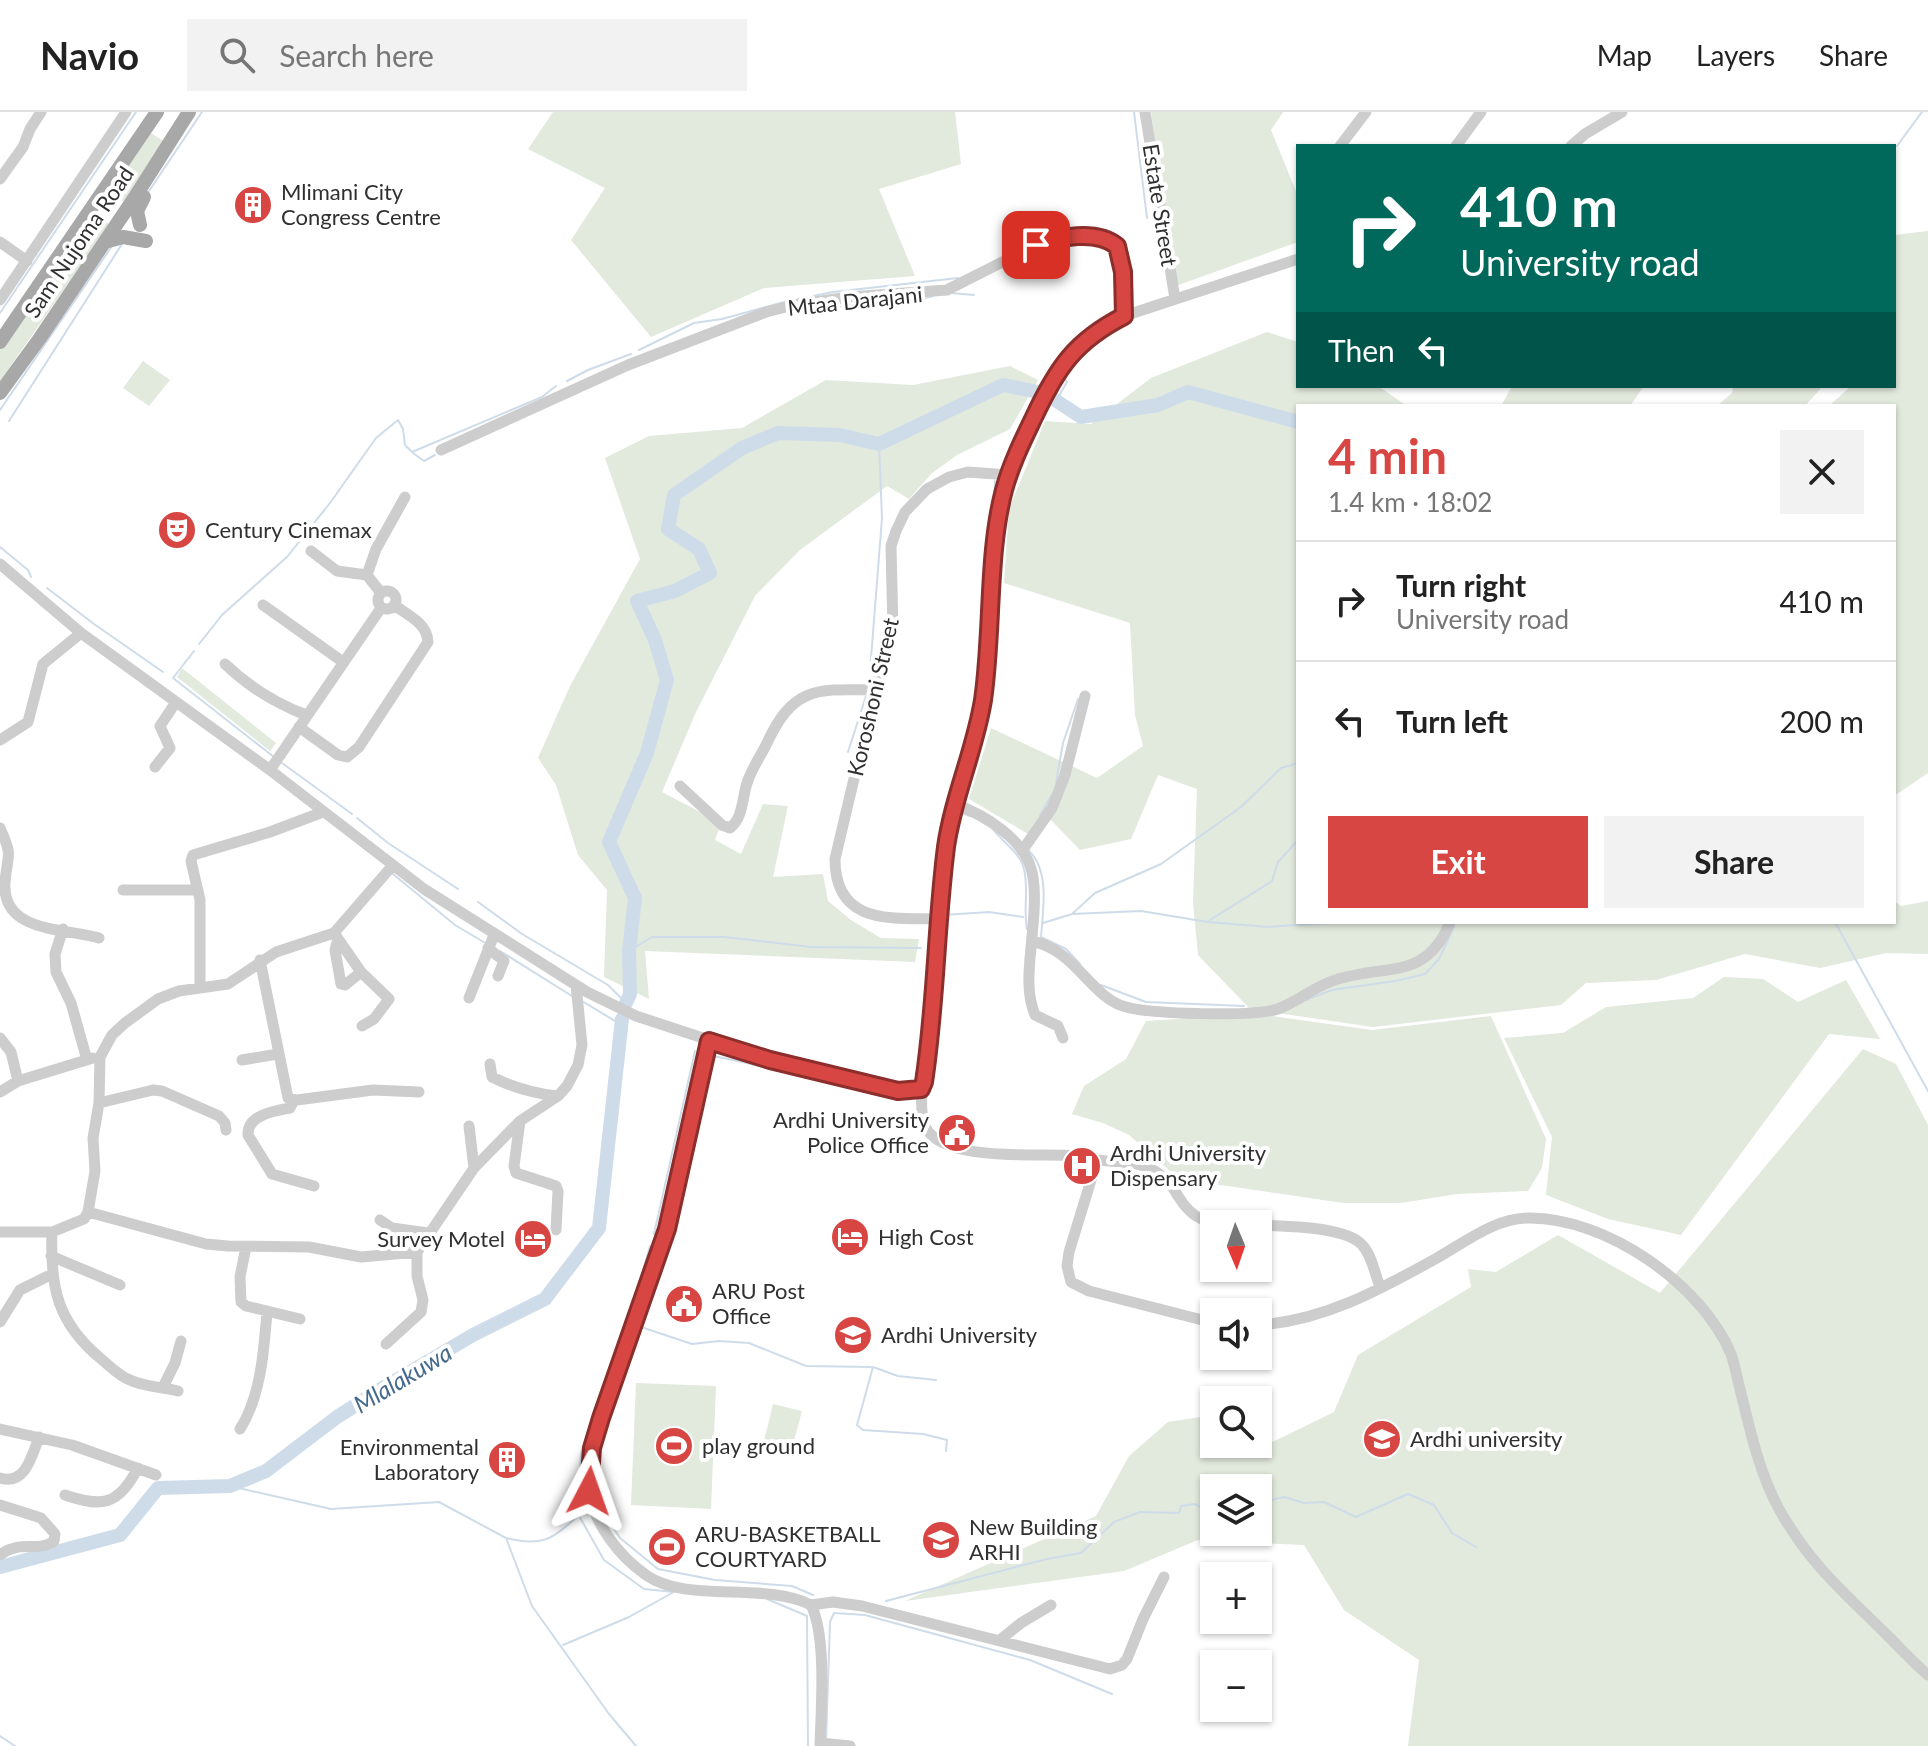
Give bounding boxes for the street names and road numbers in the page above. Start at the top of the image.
street label: Estate Street [1137,142,1184,268]
street label: Sam Nujoma Road [18,161,139,322]
street label: Mtaa Darajani [786,280,924,321]
street label: Koroshoni Street [841,615,904,779]

